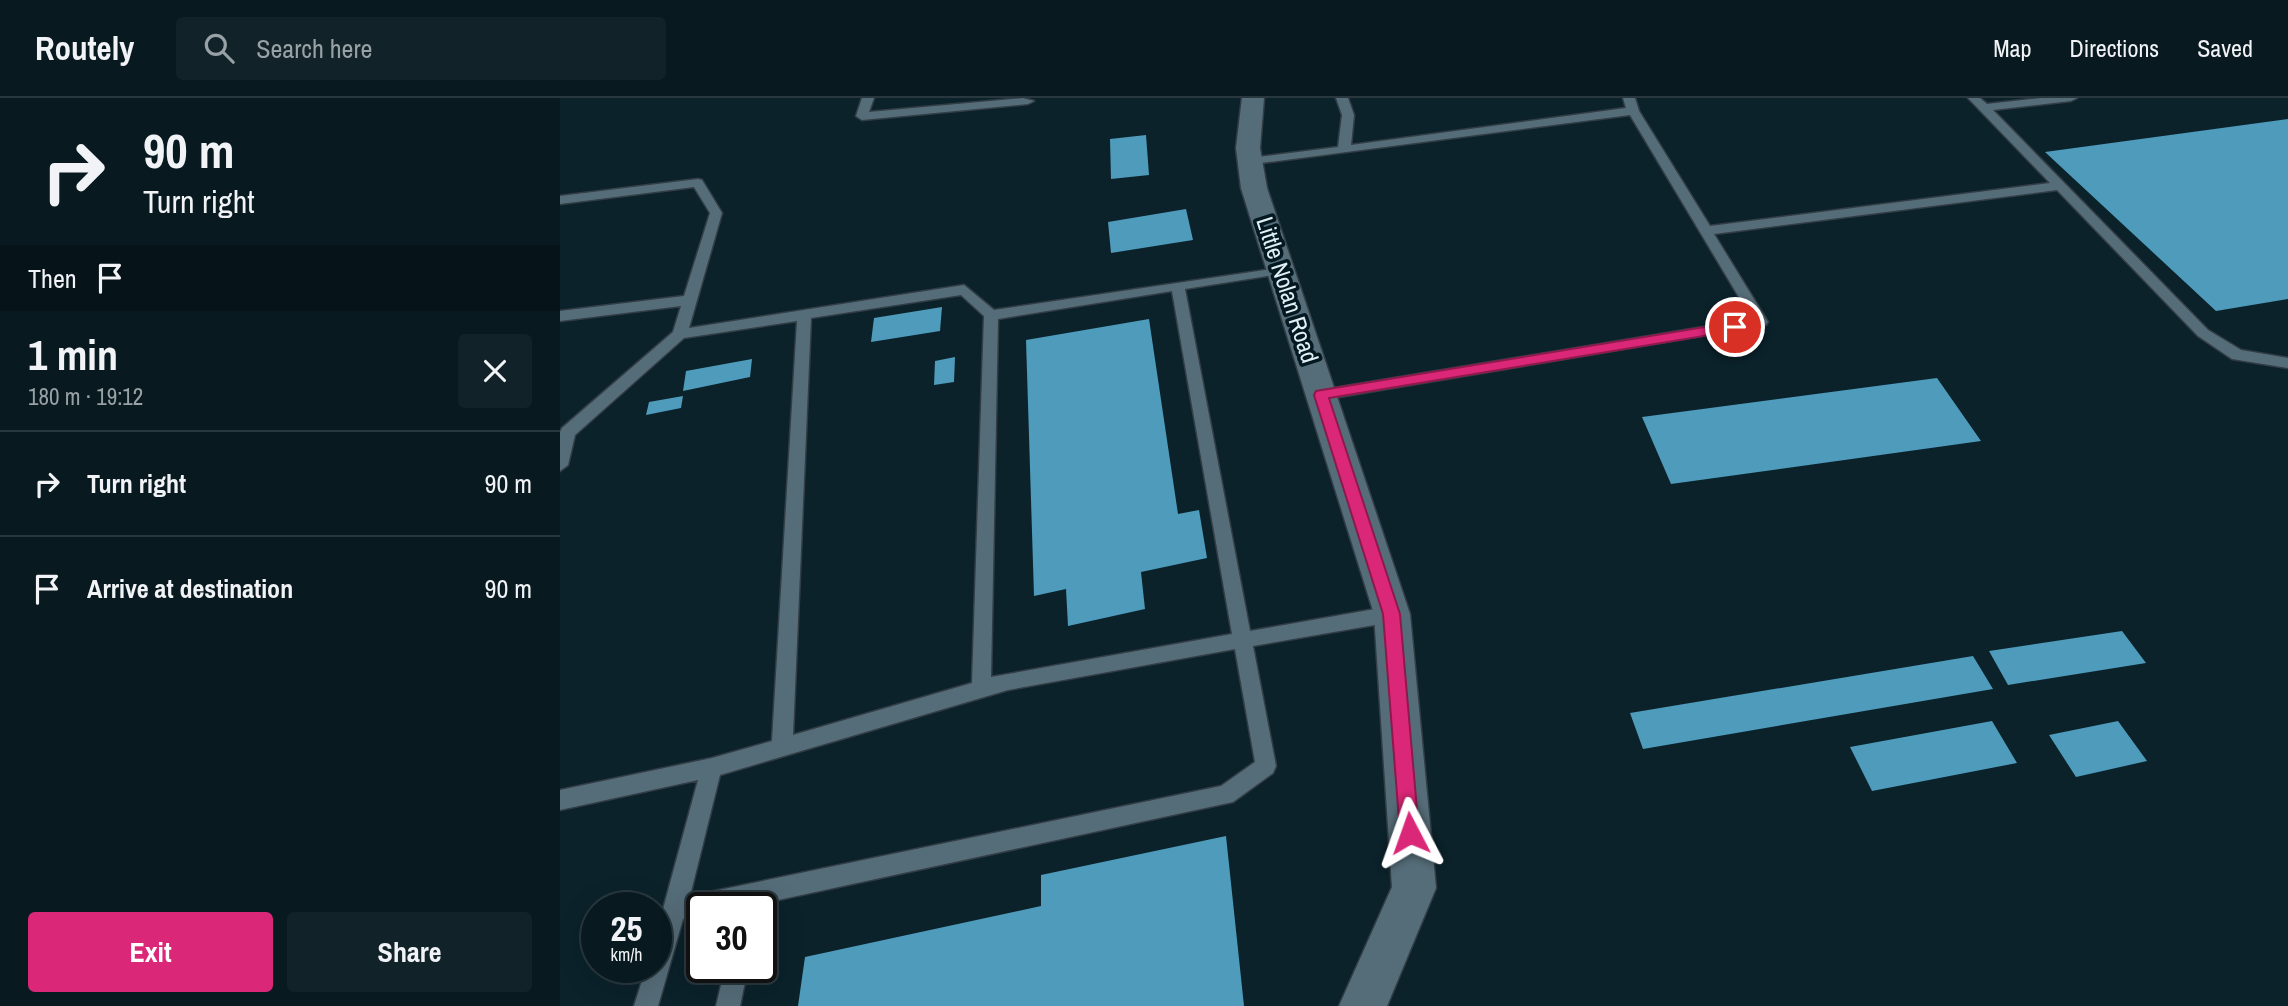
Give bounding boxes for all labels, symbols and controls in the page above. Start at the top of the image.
search box [176,17,666,80]
text: Routely [35,26,134,70]
icon: search [200,29,238,67]
text: Search here [256,31,372,66]
text: Map [1993,32,2031,64]
text: Directions [2069,32,2159,64]
text: Saved [2197,32,2253,64]
text: 90 m [143,117,235,183]
icon: right [28,126,119,217]
text: Turn right [143,180,255,223]
street label: Little Nolan Road [1249,212,1327,367]
icon: arrive [91,259,129,297]
text: Then [28,261,77,296]
pin [1705,297,1765,357]
icon: arrive [1716,308,1754,346]
text: 1 min [28,327,118,383]
button: close [458,334,532,408]
text: 180 m · 19:12 [28,381,143,412]
icon: right [28,465,66,503]
text: Turn right [87,466,186,501]
text: 90 m [485,466,532,501]
icon: arrive [28,570,66,608]
text: Arrive at destination [87,571,293,606]
text: 90 m [485,571,532,606]
position arrow [1373,796,1447,870]
speed limit sign: 30 [686,892,777,983]
text: 25 [611,905,642,952]
button: Exit [28,912,273,992]
button: Share [287,912,532,992]
text: km/h [611,942,643,967]

